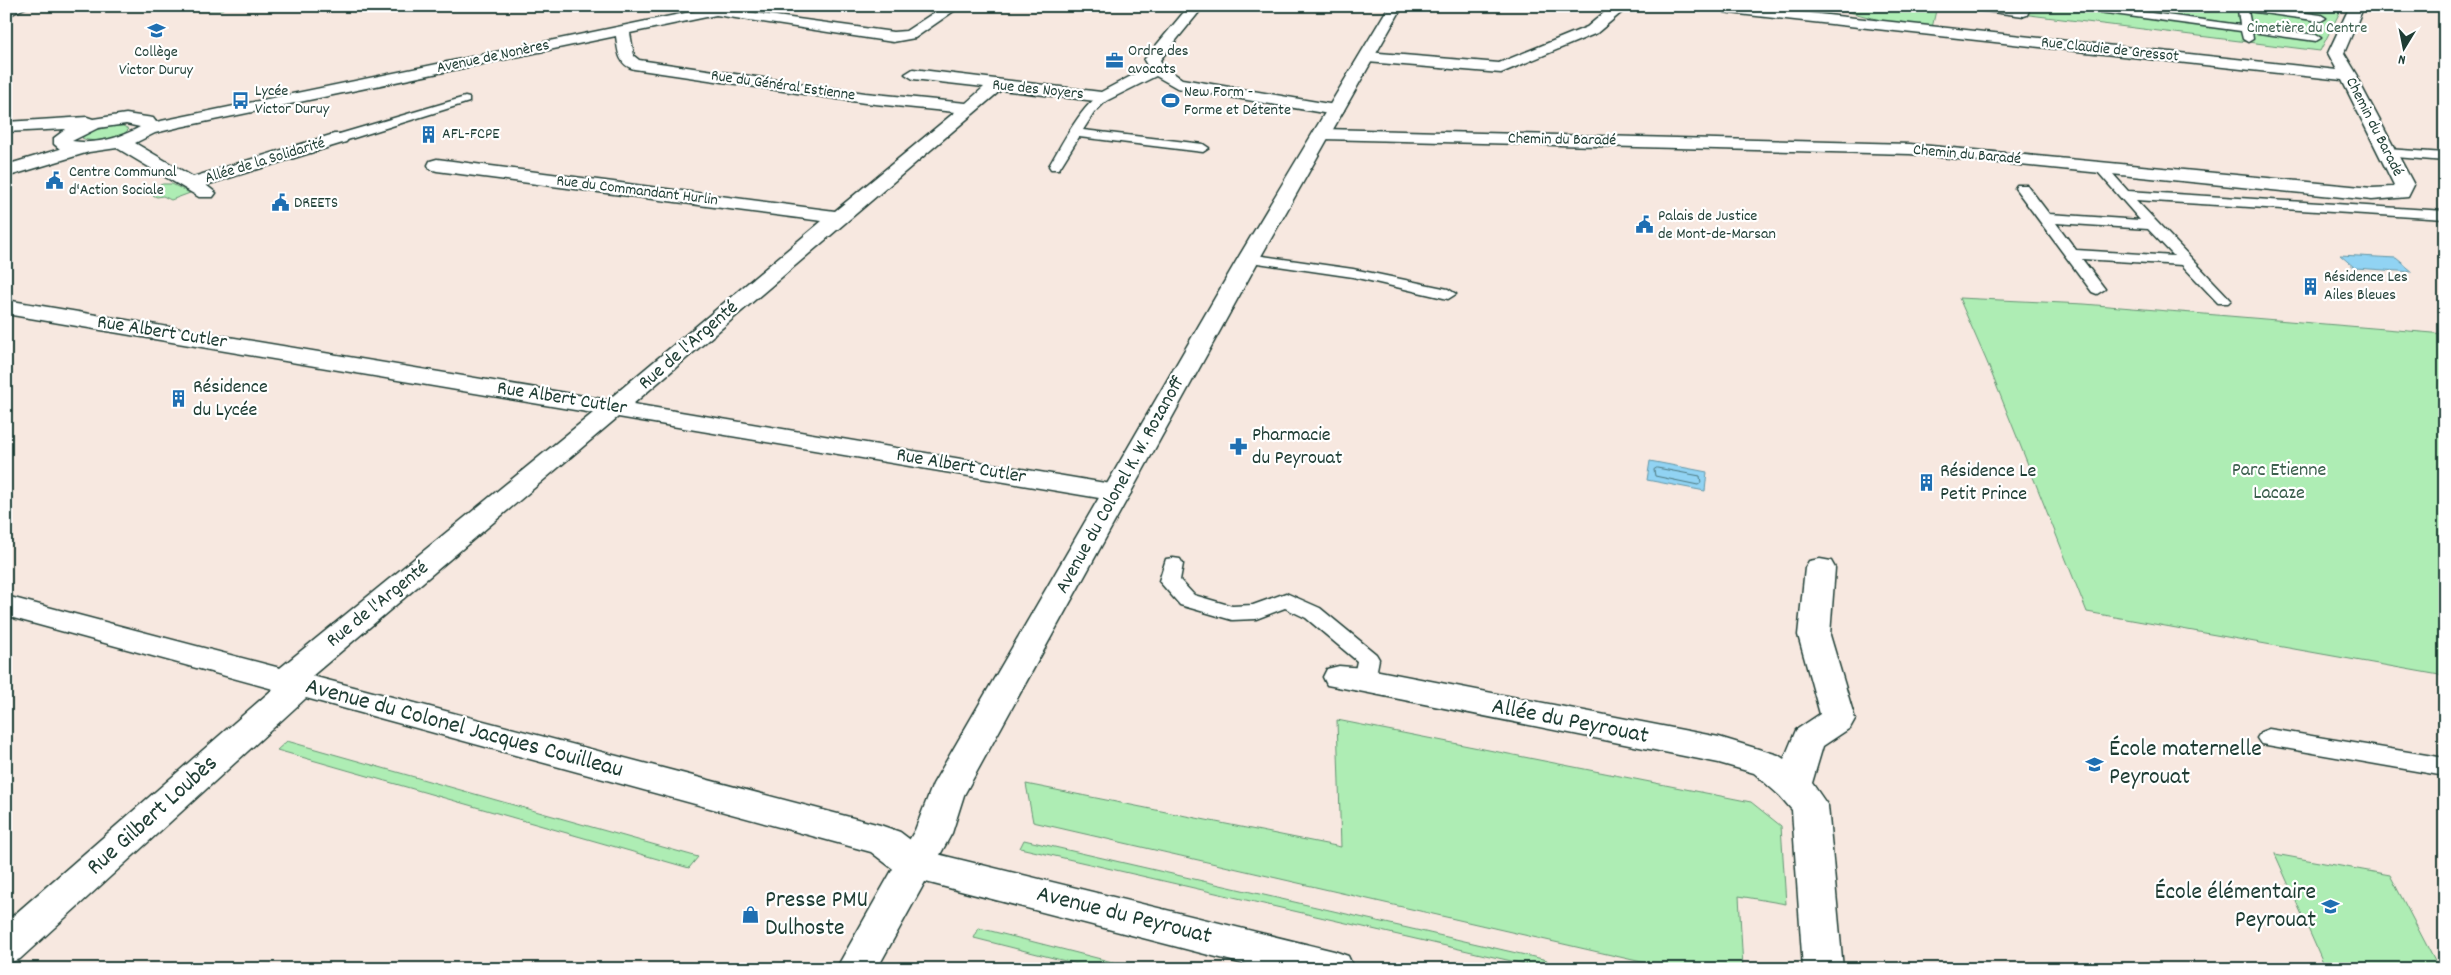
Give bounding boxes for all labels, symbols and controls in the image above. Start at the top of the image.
park label: Cimetière du Centre [2247,17,2367,40]
school or university icon: Collège Victor Duruy [146,20,166,40]
north arrow [2378,22,2428,72]
street label: Rue Claudie de Gressot [2040,31,2180,69]
street label: Avenue de Nonères [435,34,552,80]
place label: Ordre des avocats [1128,40,1189,81]
place label: Collège Victor Duruy [119,41,194,82]
text: N [2397,48,2407,69]
office icon: Ordre des avocats [1104,50,1124,70]
street label: Rue du Général Estienne [709,64,857,108]
street label: Rue des Noyers [991,74,1085,106]
street label: Chemin du Baradé [2339,74,2409,181]
place label: Lycée Victor Duruy [255,80,330,121]
place label: New Form - Forme et Détente [1184,81,1291,122]
bus stop icon: Lycée Victor Duruy [231,90,251,110]
sports icon: New Form - Forme et Détente [1160,91,1180,111]
place label: AFL-FCPE [442,123,500,146]
building icon: AFL-FCPE [418,124,438,144]
street label: Chemin du Baradé [1508,128,1616,152]
street label: Allée de la Solidarité [202,132,328,190]
street label: Chemin du Baradé [1912,139,2022,171]
place label: Centre Communal d'Action Sociale [69,161,177,202]
street label: Rue du Commandant Hurlin [555,170,719,212]
public building icon: Centre Communal d'Action Sociale [45,171,65,191]
place label: DREETS [294,192,338,215]
public building icon: DREETS [270,193,290,213]
place label: Palais de Justice de Mont-de-Marsan [1658,205,1776,246]
public building icon: Palais de Justice de Mont-de-Marsan [1634,215,1654,235]
place label: Résidence Les Ailes Bleues [2324,266,2408,307]
building icon: Résidence Les Ailes Bleues [2300,276,2320,296]
street label: Rue de l'Argenté [633,295,745,397]
street label: Rue Albert Cutler [95,309,230,357]
street label: Avenue du Colonel K. W. Rozanoff [1049,371,1193,599]
place label: Résidence du Lycée [193,374,268,425]
street label: Rue Albert Cutler [495,375,630,423]
building icon: Résidence du Lycée [169,389,189,409]
place label: Pharmacie du Peyrouat [1252,422,1342,473]
pharmacy icon: Pharmacie du Peyrouat [1228,437,1248,457]
street label: Rue Albert Cutler [894,442,1029,492]
park label: Parc Etienne Lacaze [2232,457,2327,508]
place label: Résidence Le Petit Prince [1940,458,2036,509]
building icon: Résidence Le Petit Prince [1916,473,1936,493]
street label: Rue de l'Argenté [321,555,435,655]
street label: Avenue du Colonel Jacques Couilleau [301,670,627,788]
street label: Allée du Peyrouat [1489,690,1652,754]
place label: École maternelle Peyrouat [2109,733,2262,795]
street label: Rue Gilbert Loubès [80,748,226,884]
school or university icon: École maternelle Peyrouat [2085,754,2105,774]
place label: École élémentaire Peyrouat [2155,876,2316,938]
street label: Avenue du Peyrouat [1033,878,1215,954]
place label: Presse PMU Dulhoste [765,884,868,946]
school or university icon: École élémentaire Peyrouat [2320,897,2340,917]
shop icon: Presse PMU Dulhoste [741,905,761,925]

